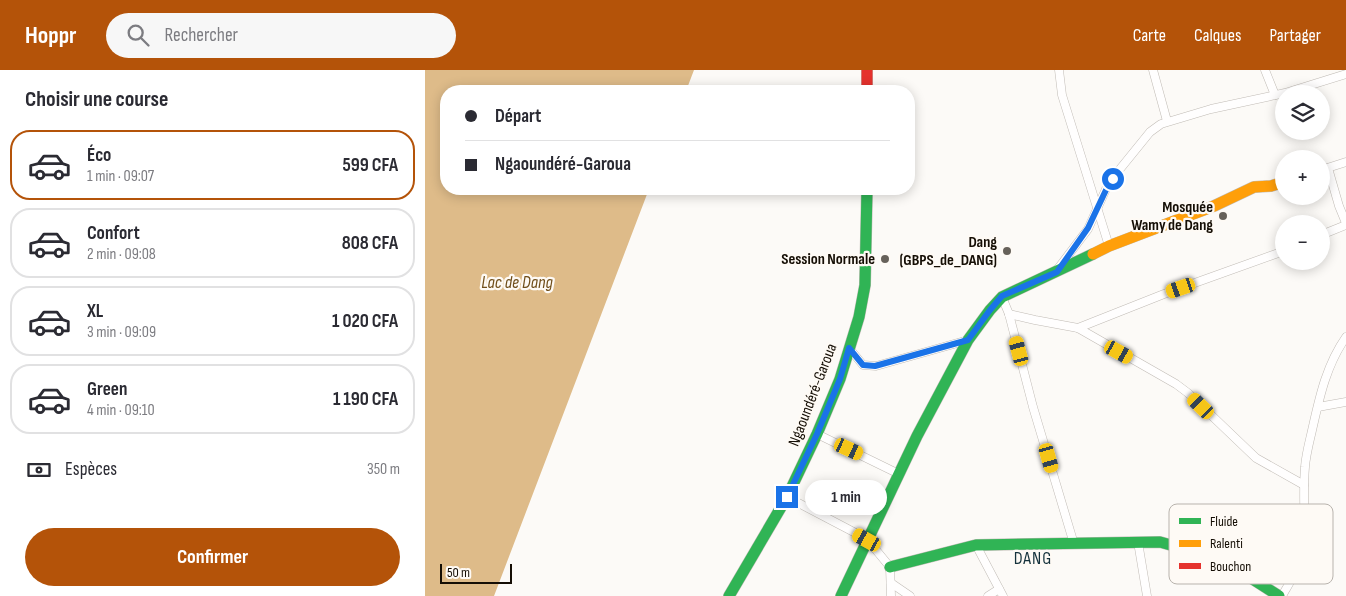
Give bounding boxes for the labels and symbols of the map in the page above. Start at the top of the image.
route start [1102,168,1124,190]
place label: Mosquée Wamy de Dang [1131,198,1213,235]
marker: Mosquée Wamy de Dang [1217,210,1229,222]
place label: Dang (GBPS_de_DANG) [900,233,997,270]
marker: Dang (GBPS_de_DANG) [1001,245,1013,257]
place label: Session Normale [781,250,875,269]
marker: Session Normale [879,253,891,265]
water label: Lac de Dang [481,272,553,293]
car [1164,276,1197,300]
car [1007,335,1030,367]
car [1102,338,1135,366]
street label: Ngaoundéré-Garoua [785,341,841,449]
car [1185,390,1217,422]
car [832,436,865,462]
car [1037,442,1060,474]
callout: 1 min [805,480,887,514]
route end [776,486,798,508]
legend [1169,504,1333,584]
text: Fluide [1210,513,1238,530]
car [850,526,883,554]
text: Ralenti [1210,535,1243,552]
district label: DANG [1014,548,1052,569]
text: Bouchon [1210,558,1251,575]
scale bar [440,561,513,584]

